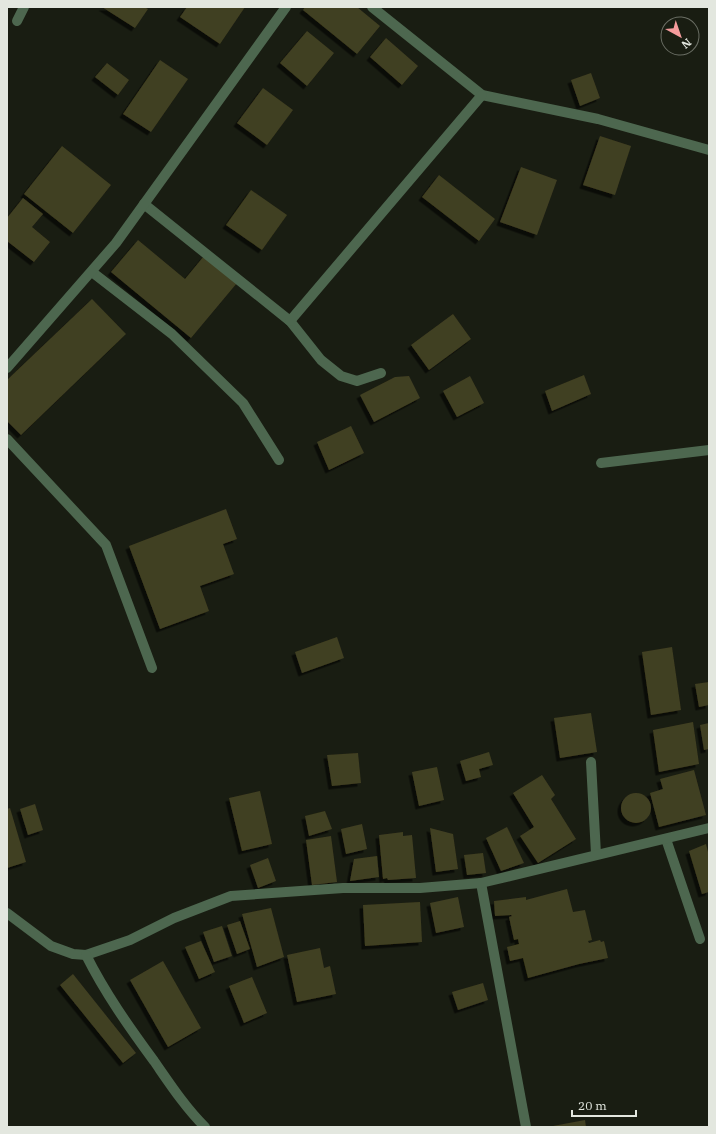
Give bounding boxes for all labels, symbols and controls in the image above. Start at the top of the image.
north arrow [660,16,700,56]
text: N [678,36,694,52]
scale bar [572,1092,636,1118]
text: 20 m [578,1098,607,1113]

